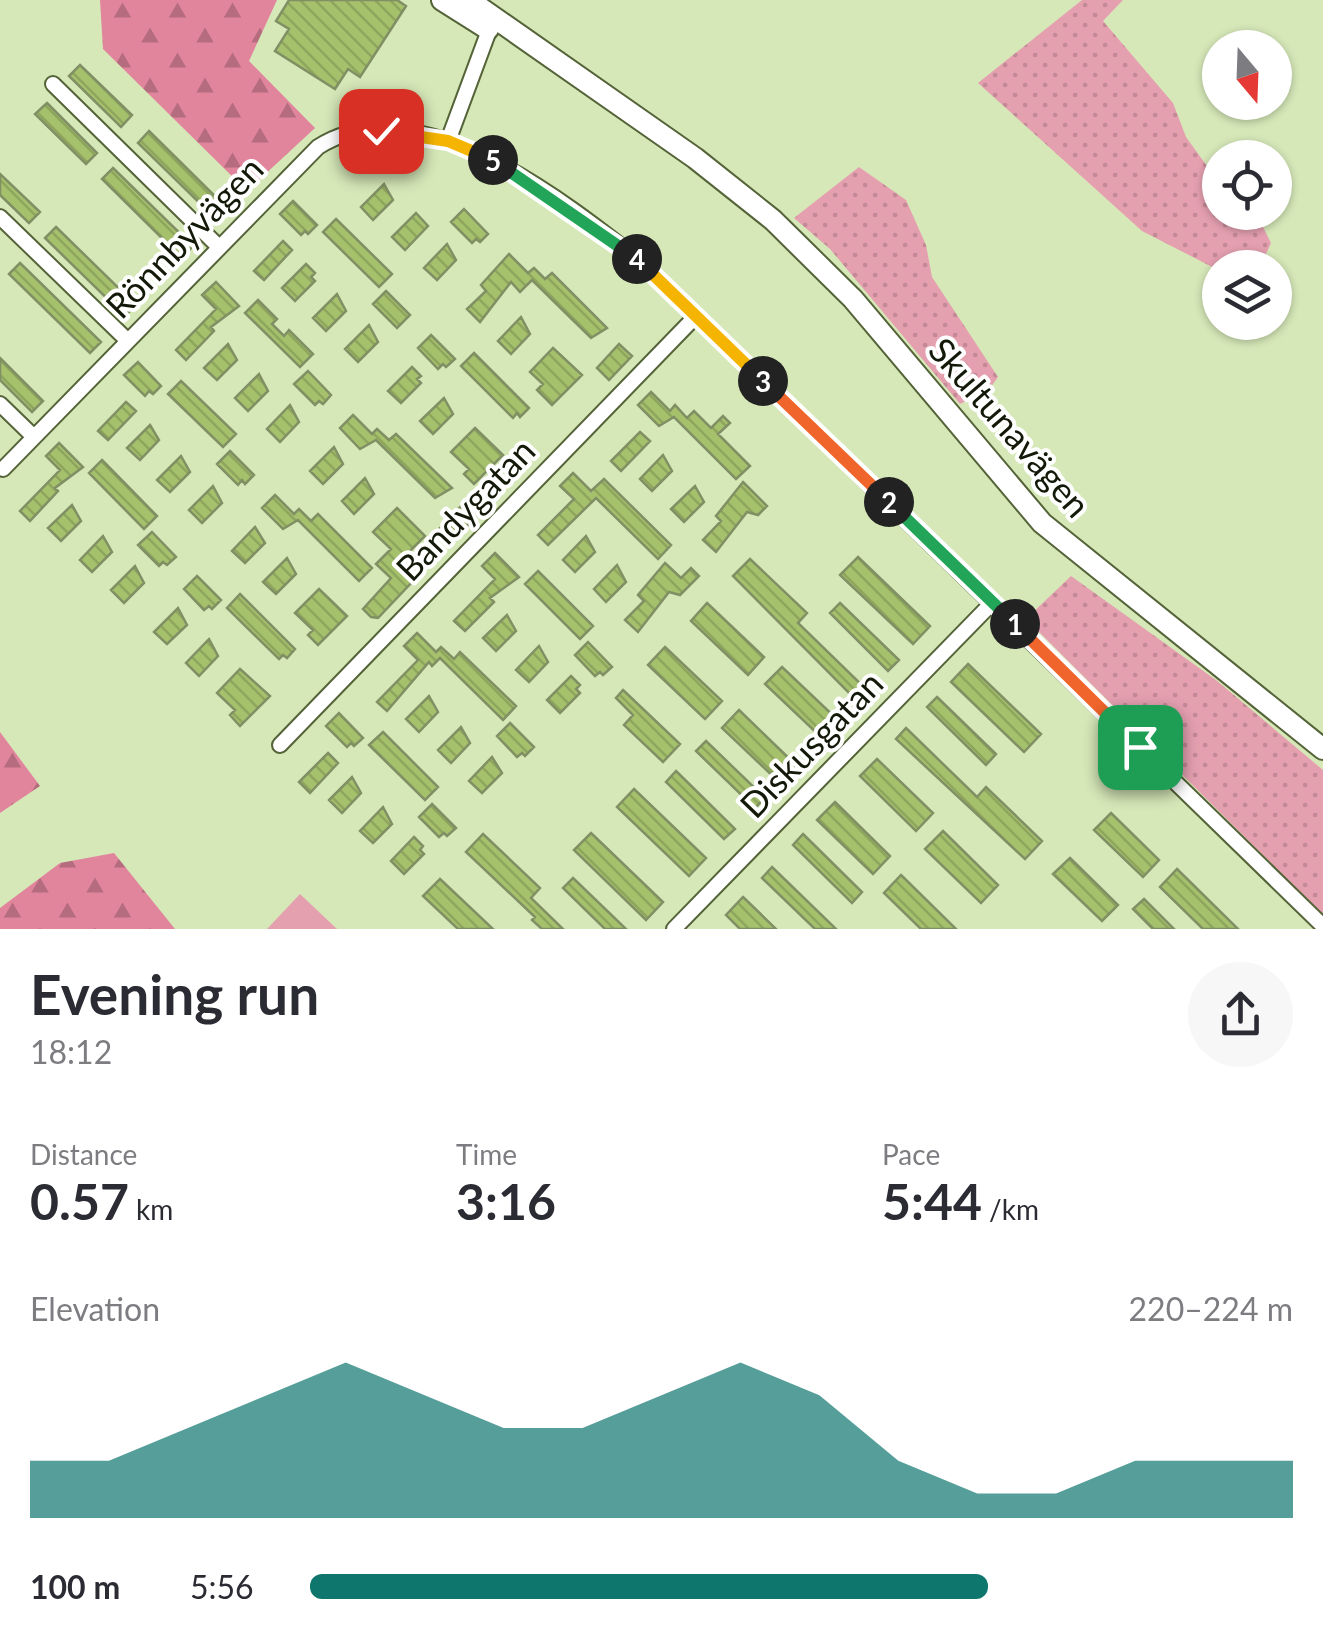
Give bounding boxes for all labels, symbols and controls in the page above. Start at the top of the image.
north arrow [1202,30,1292,120]
map controls [1202,30,1292,340]
pin [339,89,424,174]
icon: check [354,104,409,159]
pin: 5 [468,135,518,185]
button: locate [1202,140,1292,230]
text: 5 [485,143,501,177]
street label: Rönnbyvägen [96,147,271,326]
pin: 4 [612,234,662,284]
text: 4 [629,242,645,276]
button: layers [1202,250,1292,340]
street label: Skultunavägen [921,328,1100,525]
pin: 3 [738,356,788,406]
text: 3 [755,364,771,398]
street label: Bandygatan [386,429,543,588]
pin: 2 [864,477,914,527]
text: 2 [881,485,897,519]
pin: 1 [990,599,1040,649]
text: 1 [1007,607,1023,641]
street label: Diskusgatan [730,662,891,825]
pin [1098,705,1183,790]
icon: arrive [1113,720,1168,775]
text: Evening run [30,961,319,1027]
button: share [1188,962,1293,1067]
text: 18:12 [30,1032,112,1071]
text: Distance [30,1137,137,1171]
text: Time [456,1137,517,1171]
text: Pace [882,1137,940,1171]
text: 0.57 [30,1171,129,1231]
text: 3:16 [456,1171,556,1231]
text: 5:44 [882,1171,982,1231]
text: km [129,1192,173,1226]
text: /km [982,1192,1039,1226]
text: Elevation [30,1289,160,1328]
text: 220–224 m [1129,1289,1293,1328]
text: 100 m [30,1567,120,1606]
text: 5:56 [190,1567,254,1606]

